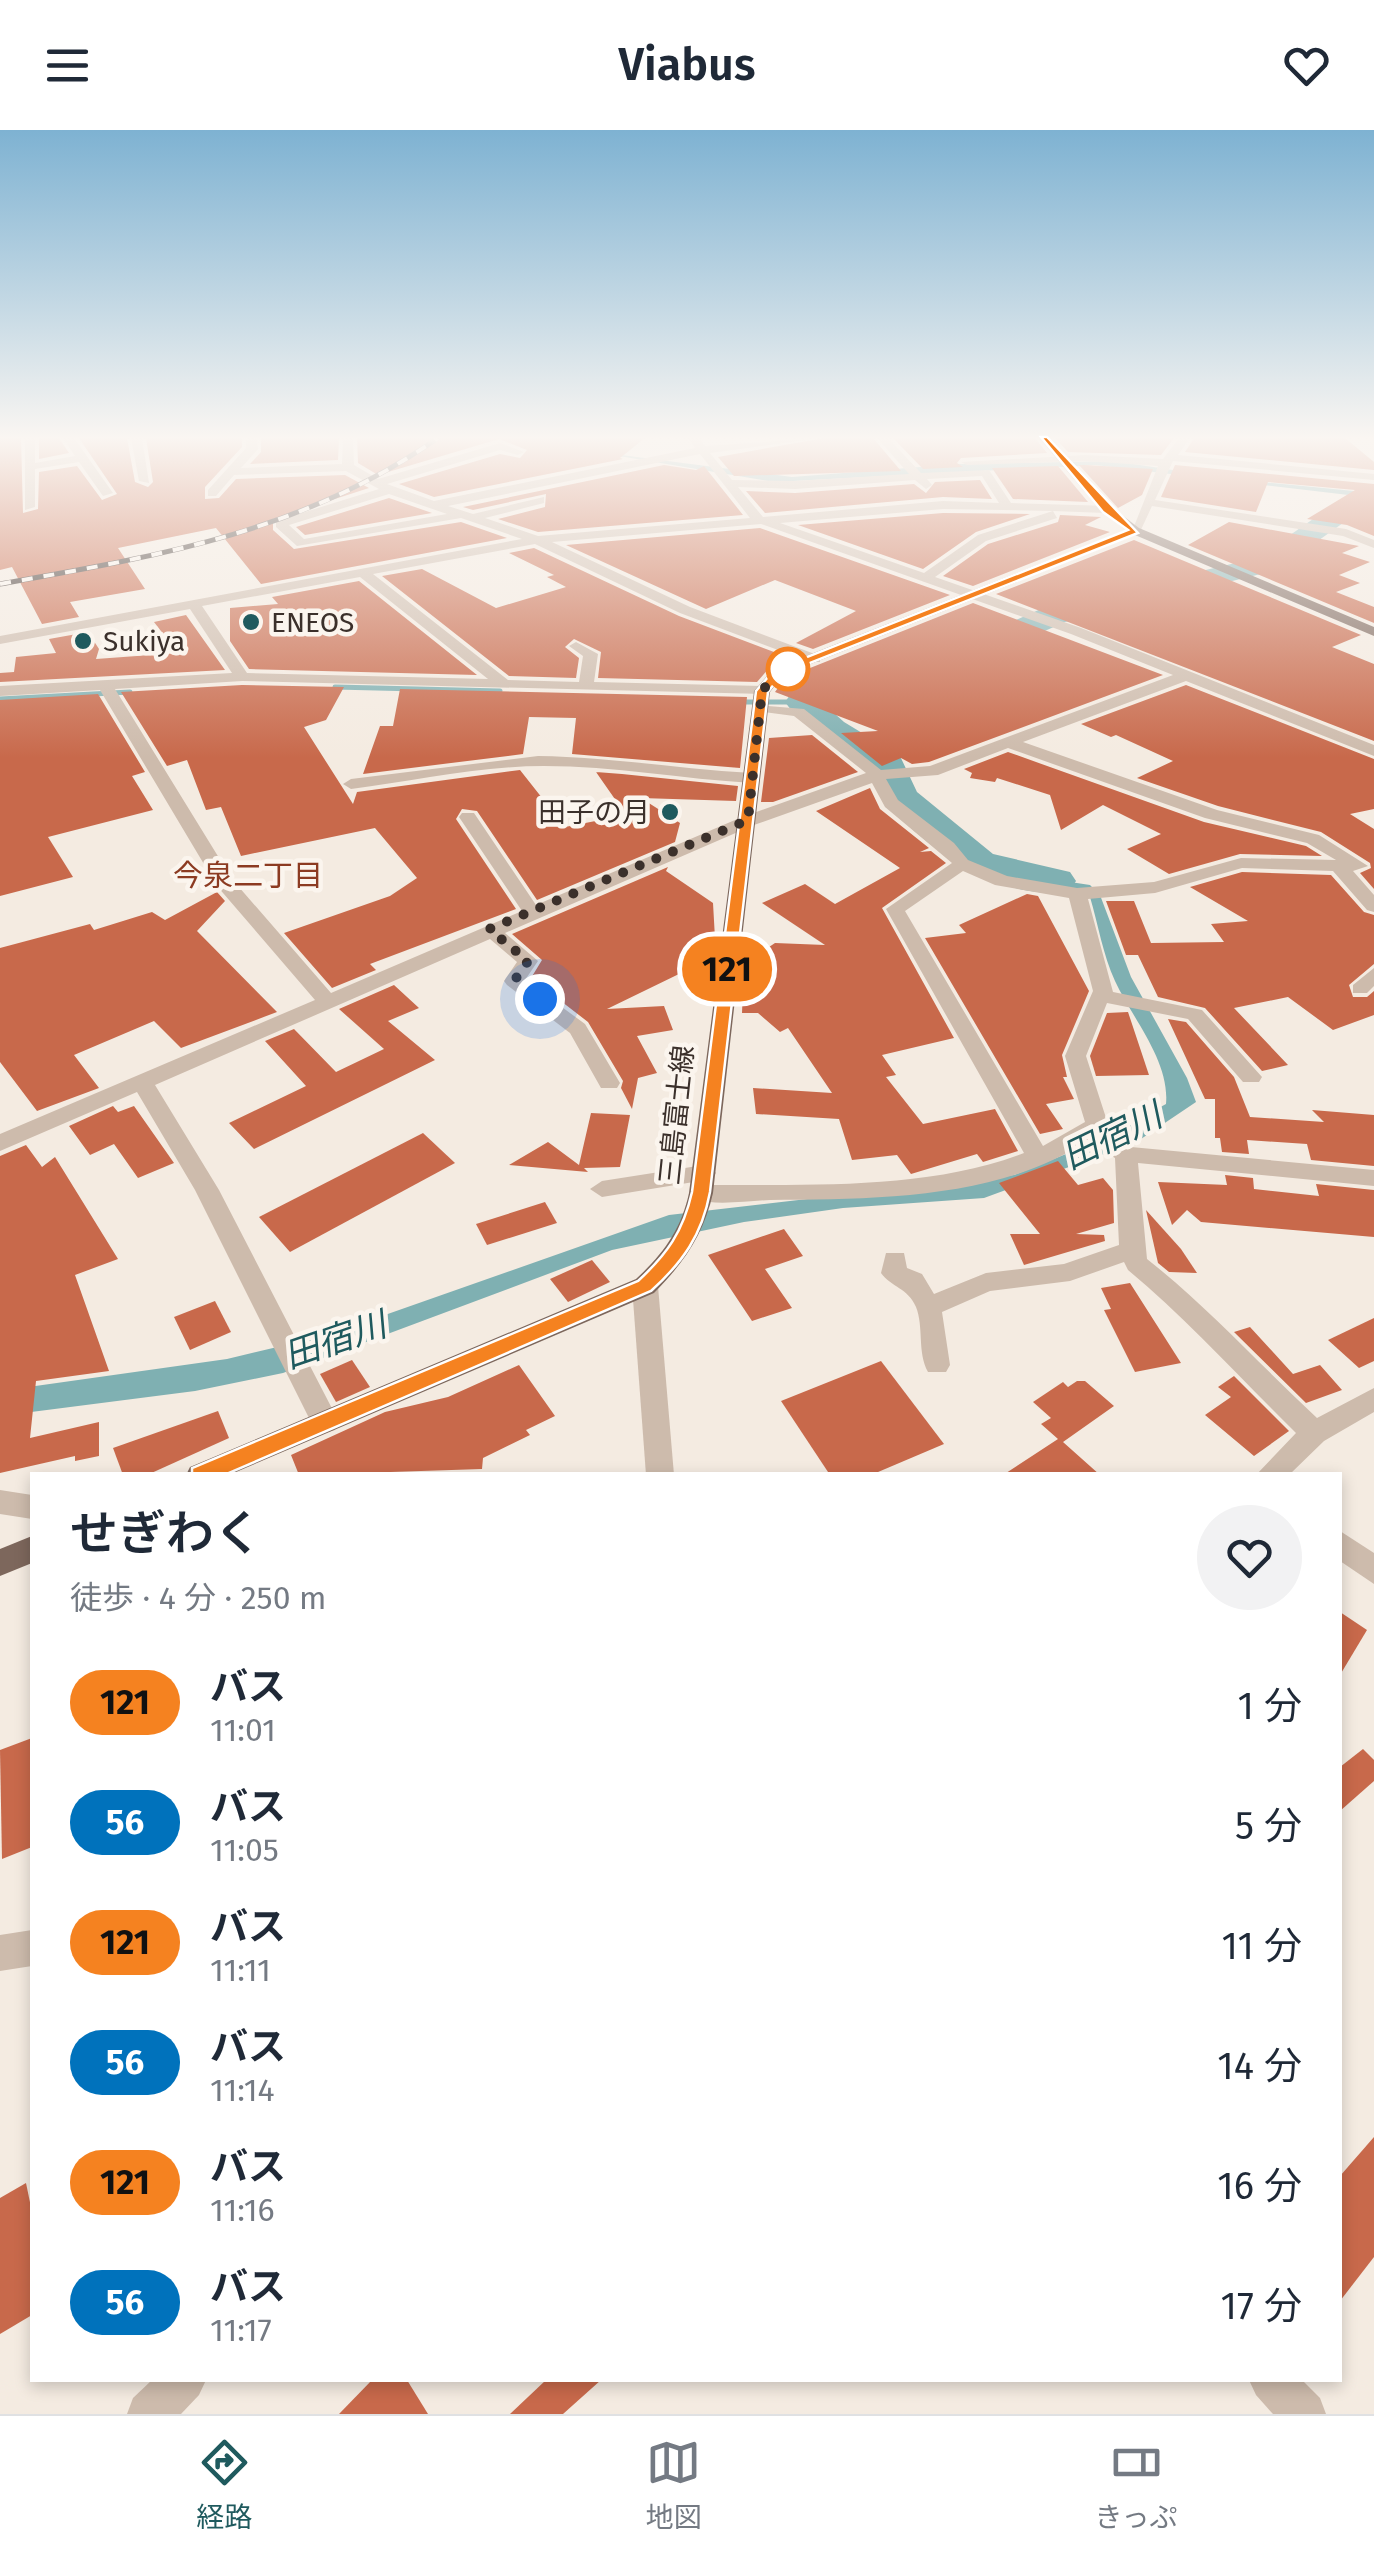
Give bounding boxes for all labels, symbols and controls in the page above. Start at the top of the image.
icon: menu [40,38,95,93]
text: Viabus [618,38,756,92]
icon: heart [1279,38,1334,93]
place label: ENEOS [271,606,354,639]
marker: ENEOS [240,611,262,633]
place label: Sukiya [103,625,185,658]
marker: Sukiya [72,630,94,652]
unlabelled marker [767,648,809,690]
place label: 田子の月 [538,796,650,829]
marker: 田子の月 [659,801,681,823]
district label: 今泉二丁目 [173,858,323,894]
line badge: 121 [670,936,784,1002]
text: 121 [702,948,752,990]
your location [515,974,565,1024]
street label: 三島富士線 [653,1044,700,1186]
water label: 田宿川 [1056,1092,1172,1178]
water label: 田宿川 [279,1302,395,1377]
text: せぎわく [70,1505,262,1563]
button: heart [1197,1505,1302,1610]
text: 徒歩 · 4 分 · 250 m [70,1579,326,1617]
text: バス [210,1664,286,1710]
text: 121 [100,1681,150,1723]
text: 1 分 [1237,1683,1302,1729]
text: 11:01 [210,1711,276,1749]
text: バス [210,1784,286,1830]
text: 56 [106,1801,144,1843]
text: 5 分 [1235,1803,1302,1849]
text: 11:05 [210,1831,279,1869]
text: バス [210,1904,286,1950]
text: 121 [100,1921,150,1963]
text: 11 分 [1222,1923,1302,1969]
text: 11:11 [210,1951,271,1989]
text: バス [210,2024,286,2070]
text: 56 [106,2041,144,2083]
text: 14 分 [1217,2043,1302,2089]
text: 11:14 [210,2071,275,2109]
text: バス [210,2144,286,2190]
text: 121 [100,2161,150,2203]
text: 16 分 [1217,2163,1302,2209]
text: 11:16 [210,2191,275,2229]
text: バス [210,2264,286,2310]
text: 56 [106,2281,144,2323]
text: 17 分 [1221,2283,1302,2329]
text: 11:17 [210,2311,272,2349]
tab: 経路 [197,2435,253,2535]
tab: 地図 [646,2435,702,2535]
tab: きっぷ [1095,2435,1177,2535]

